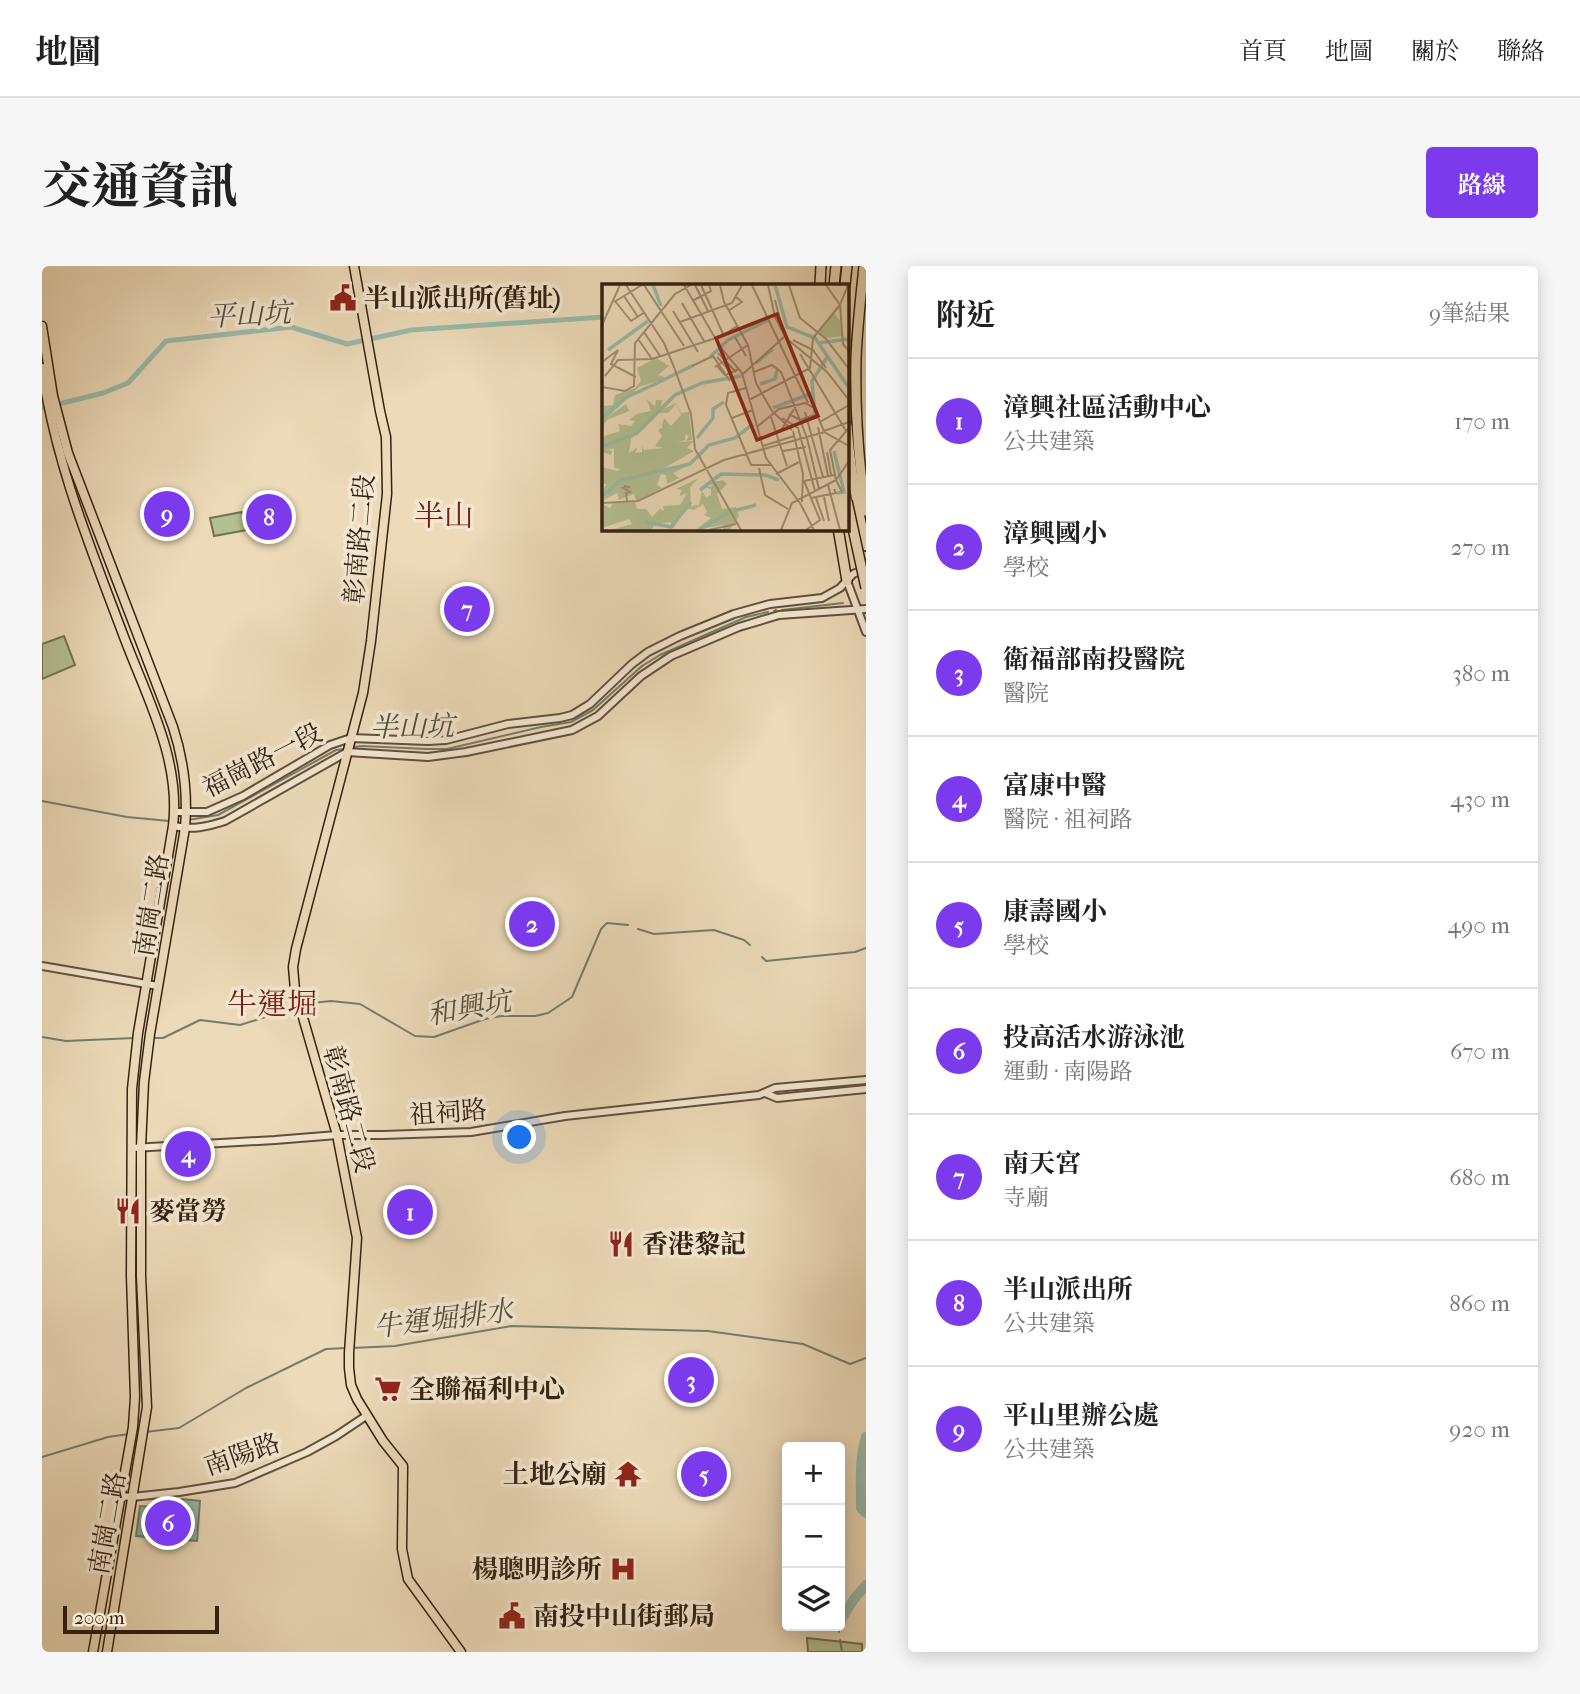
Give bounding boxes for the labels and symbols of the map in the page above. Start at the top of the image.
public building icon: 半山派出所(舊址) [328,283,358,313]
place label: 半山派出所(舊址) [364,283,560,314]
inset map [602,284,848,530]
water label: 平山坑 [206,296,296,333]
street label: 彰南路二段 [338,473,381,605]
pin: 9 [144,488,190,540]
pin: 8 [246,491,292,543]
district label: 半山 [414,499,474,534]
pin: 7 [444,583,490,635]
water label: 半山坑 [370,709,458,744]
street label: 福崗路一段 [197,717,327,804]
street label: 南崗二路 [128,851,175,959]
pin: 2 [509,898,555,950]
water label: 和興坑 [425,983,517,1031]
district label: 牛運堀 [227,987,317,1022]
street label: 彰南路二段 [317,1042,380,1176]
street label: 祖祠路 [408,1094,488,1131]
your location [502,1120,536,1154]
pin: 4 [165,1128,211,1180]
pin: 1 [387,1186,433,1238]
restaurant icon: 麥當勞 [113,1196,143,1226]
place label: 麥當勞 [149,1196,227,1227]
restaurant icon: 香港黎記 [606,1229,636,1259]
place label: 香港黎記 [642,1229,746,1260]
water label: 牛運堀排水 [372,1293,518,1343]
pin: 3 [668,1354,714,1406]
supermarket icon: 全聯福利中心 [373,1374,403,1404]
place label: 全聯福利中心 [409,1374,565,1405]
street label: 南陽路 [200,1427,284,1482]
pin: 5 [681,1448,727,1500]
place label: 土地公廟 [503,1459,607,1490]
temple icon: 土地公廟 [613,1459,643,1489]
street label: 南崗二路 [83,1469,132,1577]
pin: 6 [145,1497,191,1549]
place label: 楊聰明診所 [472,1554,602,1585]
hospital icon: 楊聰明診所 [608,1554,638,1584]
public building icon: 南投中山街郵局 [497,1601,527,1631]
place label: 南投中山街郵局 [533,1601,715,1632]
scale bar [63,1603,219,1635]

